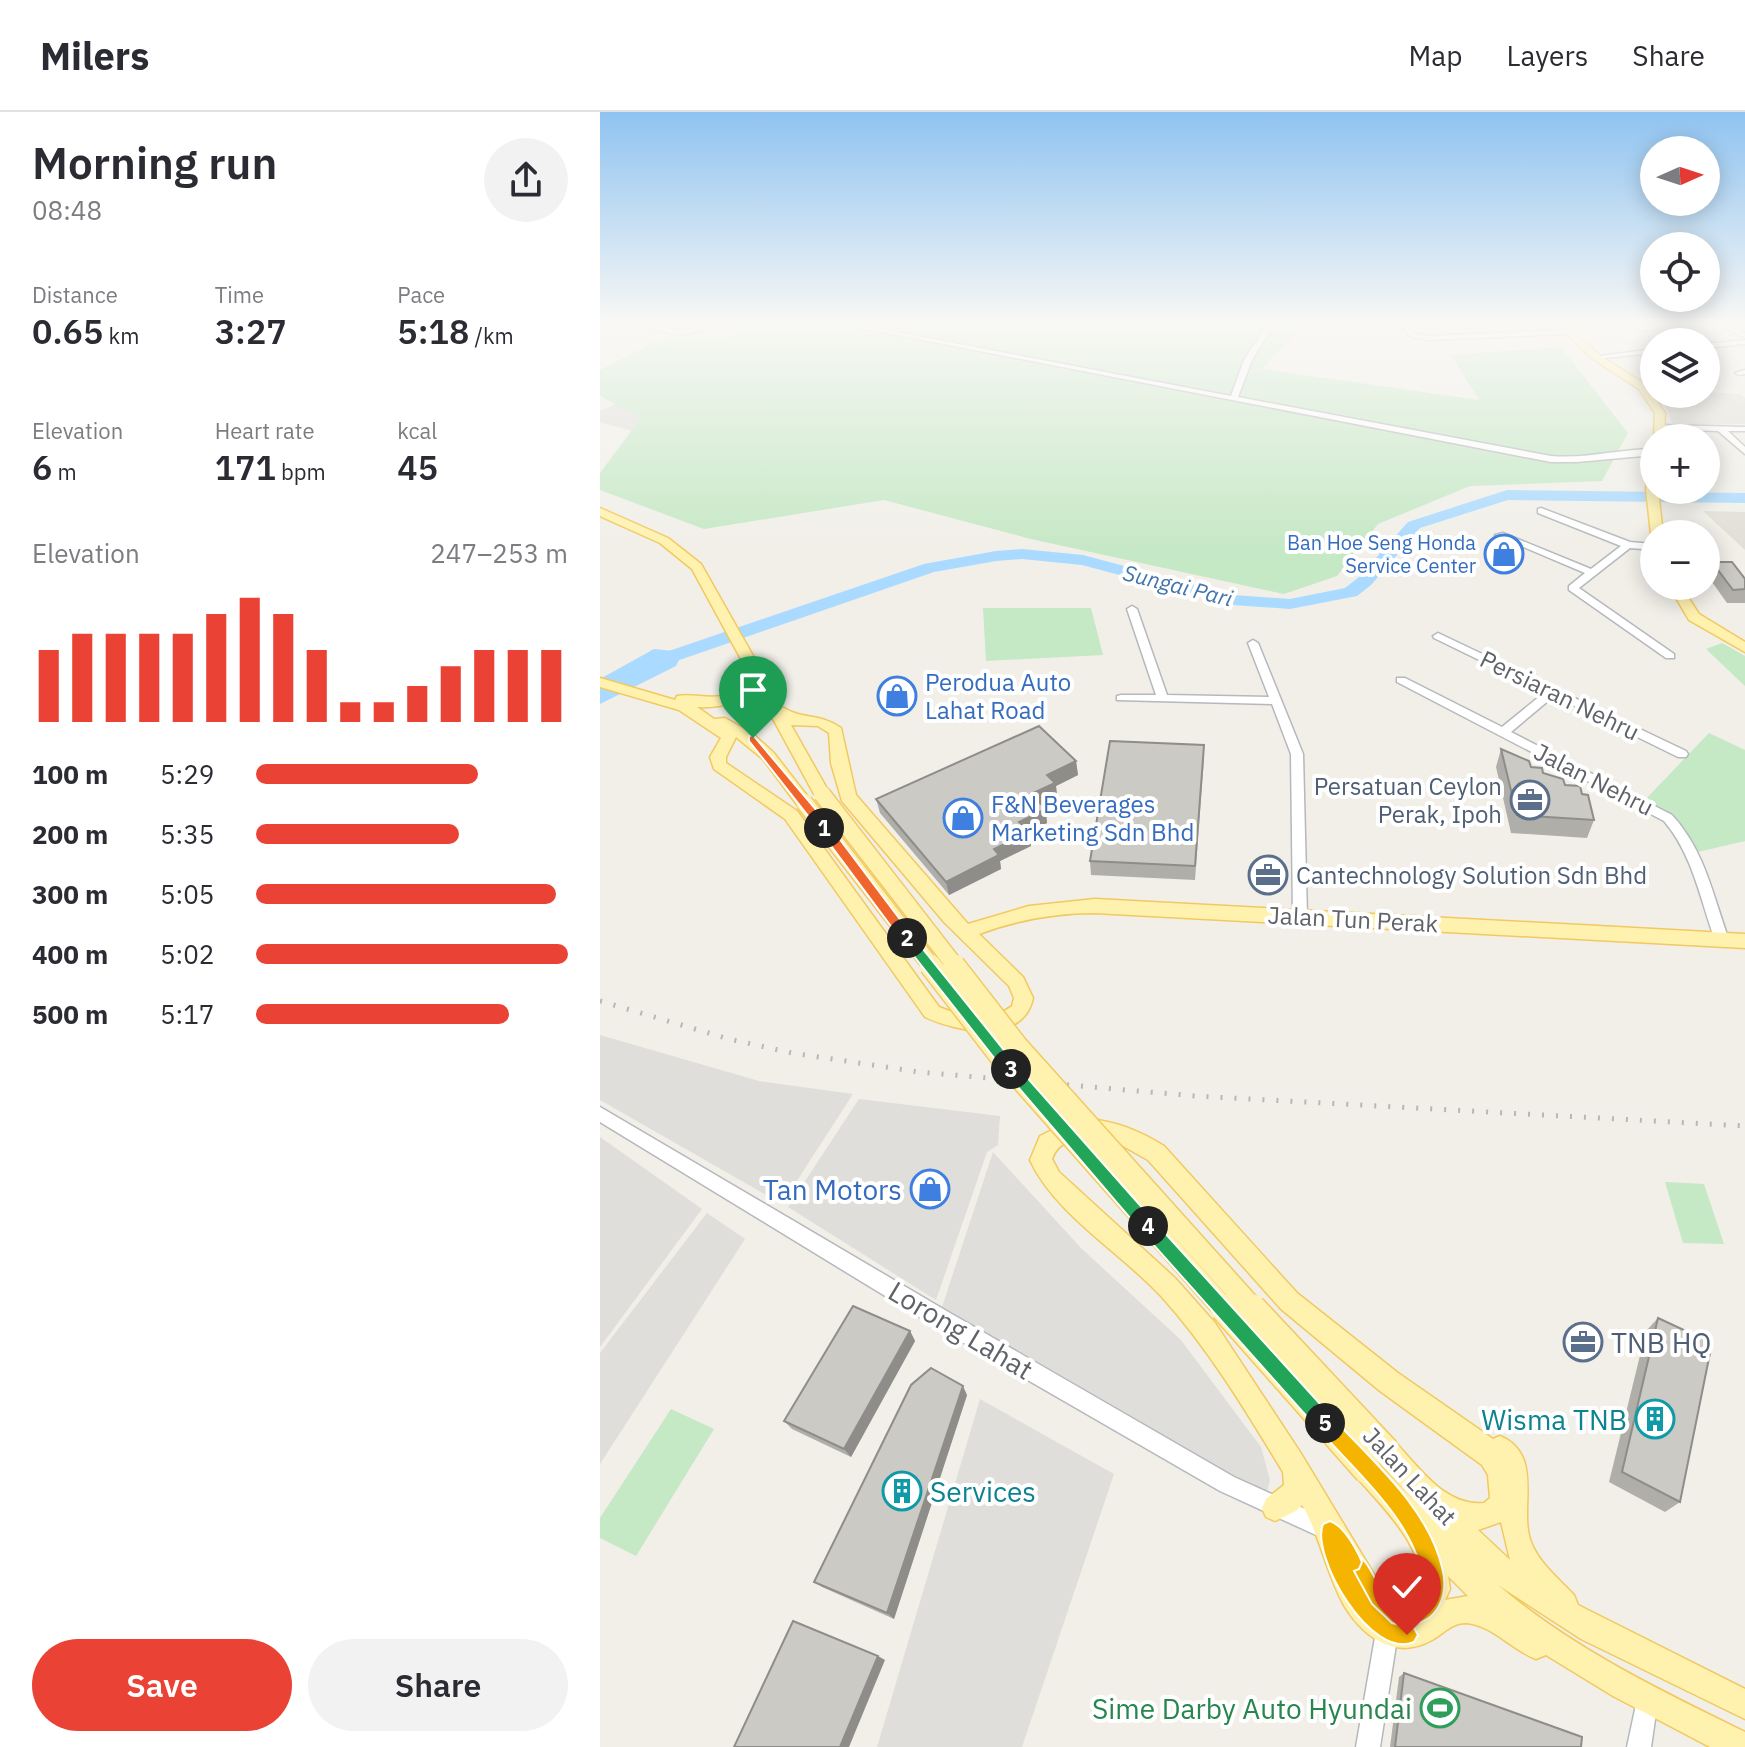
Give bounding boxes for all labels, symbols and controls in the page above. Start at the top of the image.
text: Milers [40,31,149,80]
text: Map [1408,37,1462,74]
text: Layers [1506,37,1588,74]
text: Share [1632,37,1705,74]
text: Morning run [32,134,277,191]
north arrow [1640,136,1720,216]
map controls [1640,136,1720,600]
button: share [484,138,568,222]
text: 08:48 [32,193,102,227]
button: locate [1640,232,1720,312]
text: Distance [32,280,118,309]
text: Time [215,280,264,309]
text: Pace [397,280,445,309]
text: 0.65 [32,309,103,353]
text: 3:27 [215,309,287,353]
text: 5:18 [397,309,469,353]
text: km [103,321,139,350]
text: /km [469,321,514,350]
button: layers [1640,328,1720,408]
text: Elevation [32,416,123,445]
text: Heart rate [215,416,315,445]
text: kcal [397,416,437,445]
button: + [1640,424,1720,504]
text: 6 [32,445,52,489]
text: 171 [215,445,276,489]
text: 45 [397,445,438,489]
text: m [52,457,77,486]
text: bpm [276,457,326,486]
button: − [1640,520,1720,600]
place label: Ban Hoe Seng Honda Service Center [1287,529,1476,579]
shop icon: Ban Hoe Seng Honda Service Center [1483,533,1525,575]
text: Elevation [32,536,140,570]
text: 247–253 m [430,536,568,570]
water label: Sungai Pari [1120,557,1236,613]
street label: Persiaran Nehru [1475,643,1645,747]
pin [719,656,787,738]
place label: Perodua Auto Lahat Road [925,666,1071,726]
icon: arrive [731,668,775,712]
shop icon: Perodua Auto Lahat Road [876,675,918,717]
street label: Jalan Nehru [1529,735,1659,823]
text: 100 m [32,757,108,791]
text: 5:29 [160,757,214,791]
place label: Persatuan Ceylon Perak, Ipoh [1314,770,1502,830]
office icon: Persatuan Ceylon Perak, Ipoh [1509,779,1551,821]
place label: F&N Beverages Marketing Sdn Bhd [991,788,1194,848]
shop icon: F&N Beverages Marketing Sdn Bhd [942,797,984,839]
pin: 1 [804,808,844,848]
text: 1 [817,813,831,842]
text: 200 m [32,817,108,851]
text: 5:35 [160,817,214,851]
office icon: Cantechnology Solution Sdn Bhd [1247,854,1289,896]
place label: Cantechnology Solution Sdn Bhd [1296,859,1647,891]
text: 300 m [32,877,108,911]
text: 5:05 [160,877,214,911]
street label: Jalan Tun Perak [1267,899,1439,939]
pin: 2 [887,918,927,958]
text: 2 [900,923,914,952]
text: 400 m [32,937,108,971]
text: 5:02 [160,937,214,971]
text: 500 m [32,997,108,1031]
text: 5:17 [160,997,214,1031]
pin: 3 [991,1049,1031,1089]
text: 3 [1004,1054,1018,1083]
shop icon: Tan Motors [909,1168,951,1210]
place label: Tan Motors [763,1171,902,1208]
pin: 4 [1128,1206,1168,1246]
text: 4 [1141,1211,1155,1240]
street label: Lorong Lahat [882,1272,1040,1388]
office icon: TNB HQ [1562,1321,1604,1363]
place label: TNB HQ [1611,1324,1711,1361]
building icon: Wisma TNB [1634,1398,1676,1440]
place label: Wisma TNB [1481,1401,1627,1438]
pin: 5 [1305,1403,1345,1443]
text: 5 [1318,1408,1332,1437]
street label: Jalan Lahat [1356,1420,1464,1532]
building icon: Services [881,1470,923,1512]
place label: Services [930,1473,1036,1510]
pin [1373,1553,1441,1635]
icon: check [1385,1565,1429,1609]
button: Save [32,1639,292,1731]
button: Share [308,1639,568,1731]
sports icon: Sime Darby Auto Hyundai [1419,1687,1461,1729]
place label: Sime Darby Auto Hyundai [1092,1690,1412,1727]

